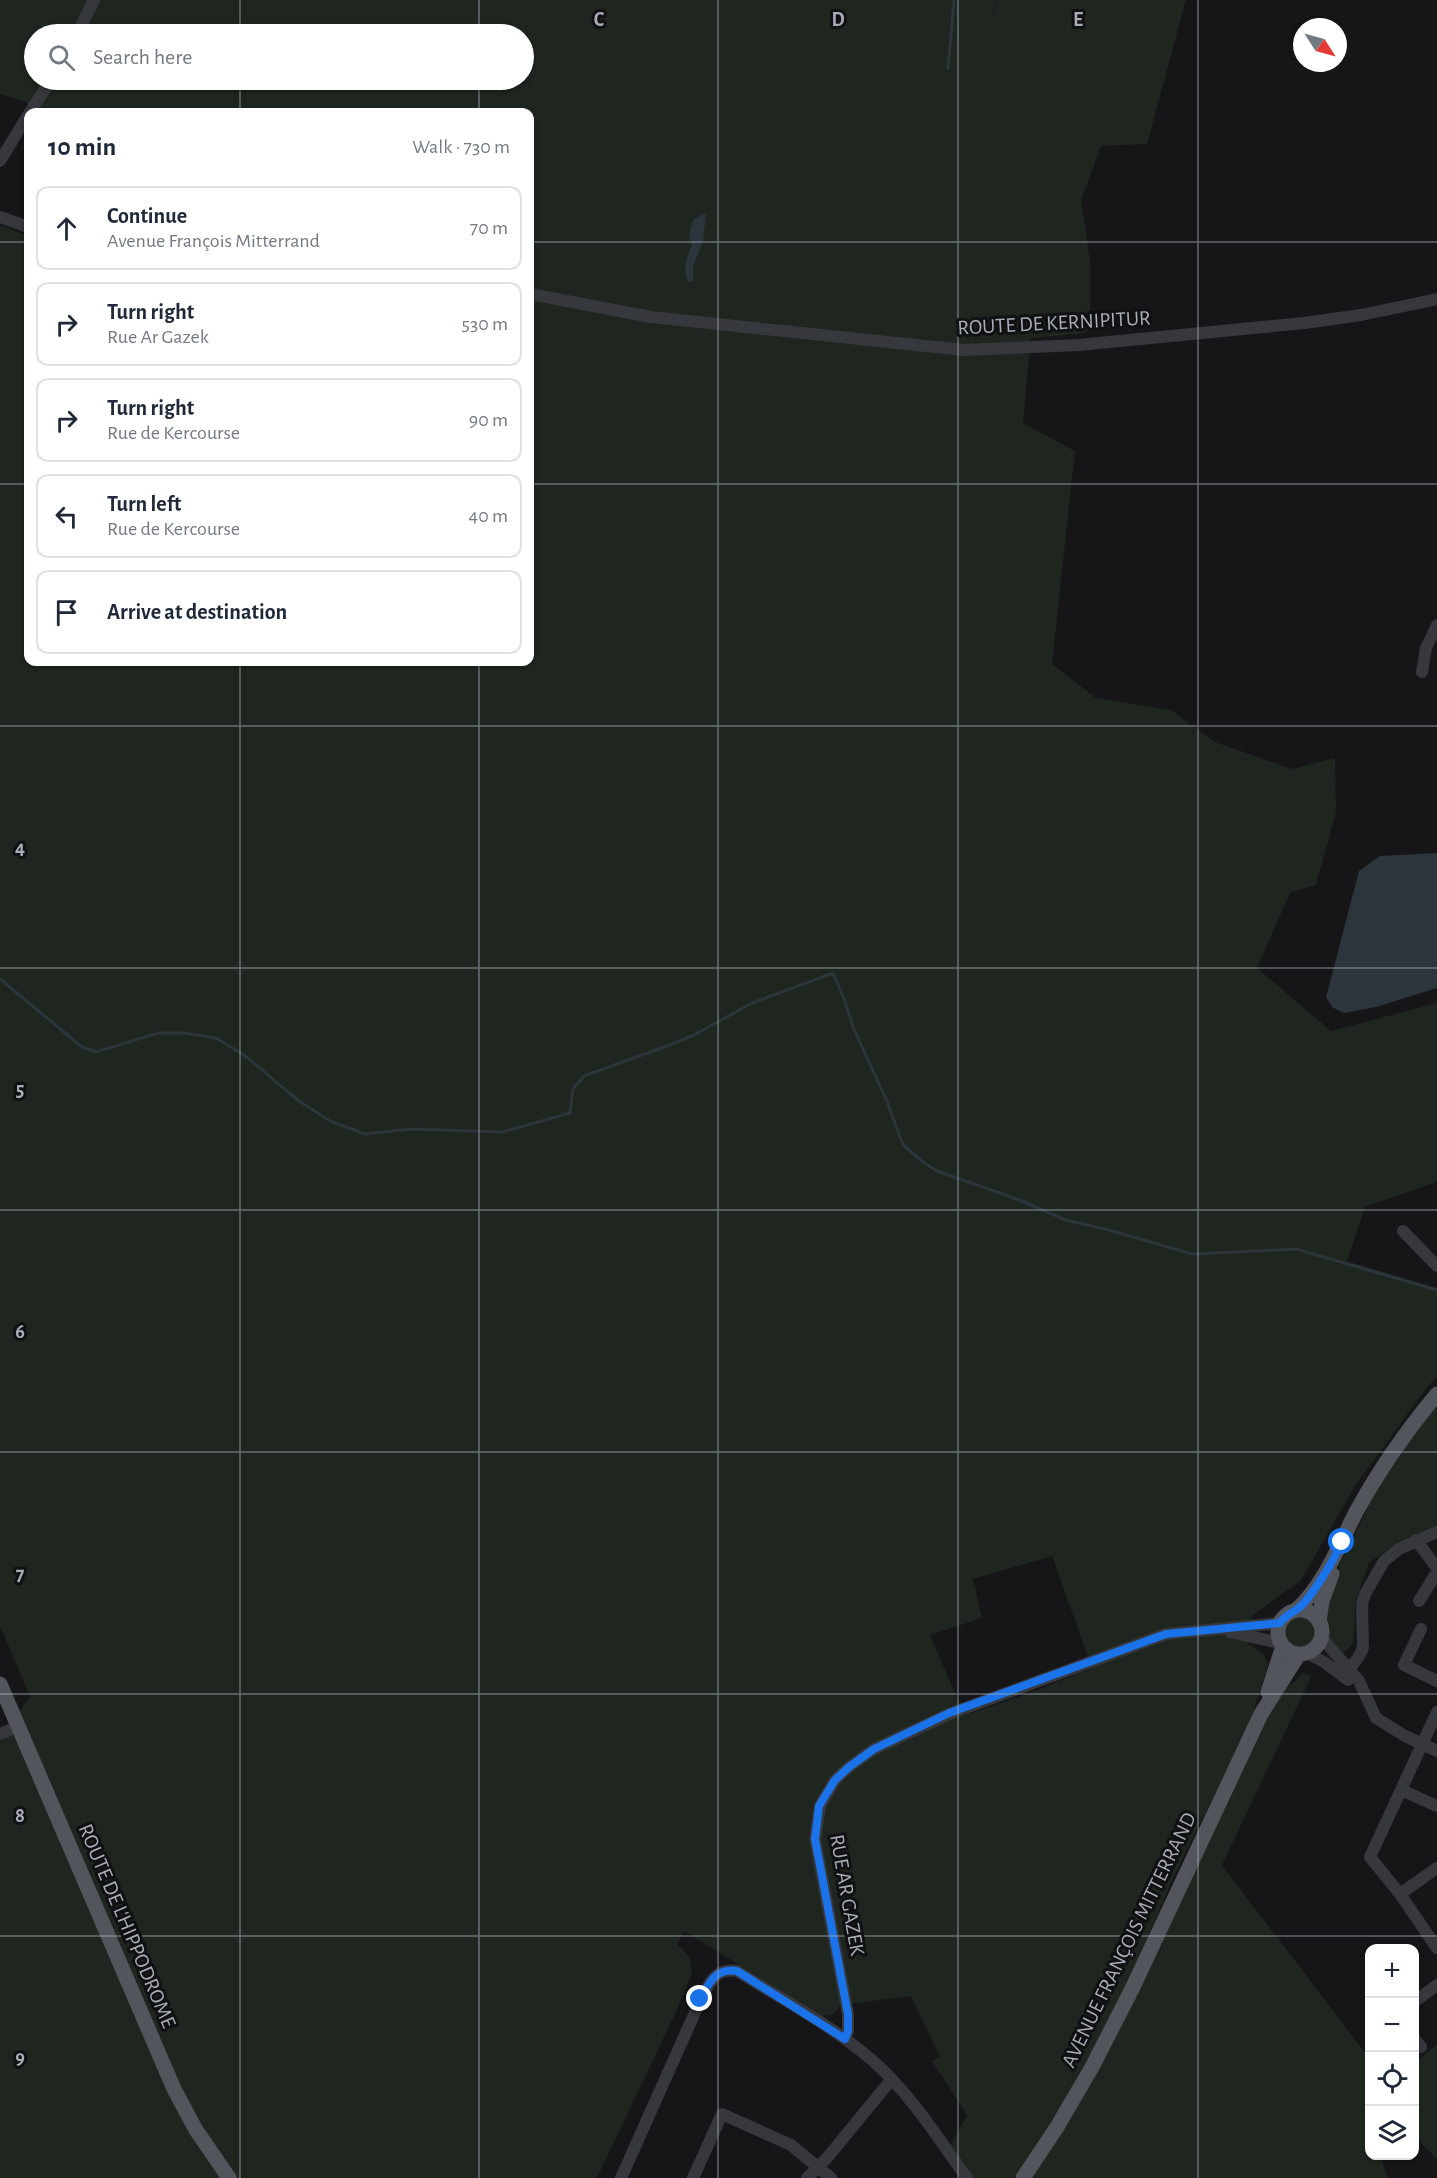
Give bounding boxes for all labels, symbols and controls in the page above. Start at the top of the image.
text: C [594,10,605,30]
text: D [831,10,845,30]
text: E [1073,10,1083,30]
north arrow [1293,18,1347,72]
search box [24,24,534,90]
icon: search [45,41,78,74]
text: Search here [93,46,192,68]
text: 10 min [48,134,116,160]
text: Walk · 730 m [412,137,510,157]
text: Continue [107,205,187,227]
icon: ahead [50,212,83,245]
text: 70 m [470,218,508,238]
text: Avenue François Mitterrand [107,231,320,251]
text: Turn right [107,301,194,323]
street label: ROUTE DE KERNIPITUR [957,307,1151,339]
icon: right [50,308,83,341]
text: 530 m [462,314,508,334]
text: Rue Ar Gazek [107,327,209,347]
text: Turn right [107,397,194,419]
icon: right [50,404,83,437]
text: 90 m [469,410,508,430]
text: Rue de Kercourse [107,423,240,443]
text: Turn left [107,493,181,515]
icon: left [50,500,83,533]
text: 40 m [469,506,508,526]
text: Rue de Kercourse [107,519,240,539]
icon: arrive [50,596,83,629]
text: Arrive at destination [107,601,287,623]
text: 4 [15,838,25,858]
text: 5 [16,1080,24,1100]
text: 6 [15,1322,25,1342]
route start [1328,1528,1354,1554]
text: 7 [16,1564,25,1584]
text: 8 [15,1806,25,1826]
street label: AVENUE FRANÇOIS MITTERRAND [1058,1809,1200,2071]
street label: ROUTE DE L'HIPPODROME [74,1821,180,2031]
street label: RUE AR GAZEK [826,1833,868,1958]
map controls [1365,1944,1419,2160]
button: + [1365,1944,1419,1998]
route end [686,1985,712,2011]
button: − [1365,1998,1419,2052]
text: 9 [15,2048,25,2068]
button: locate [1365,2052,1419,2106]
button: layers [1365,2106,1419,2160]

